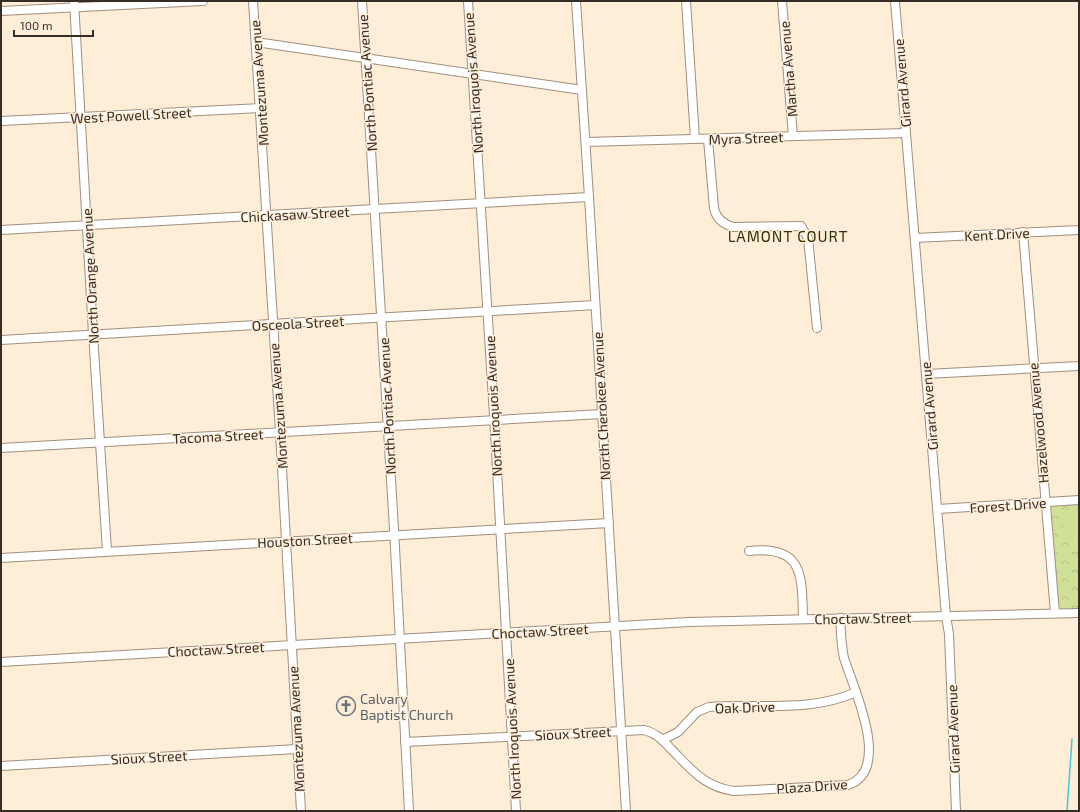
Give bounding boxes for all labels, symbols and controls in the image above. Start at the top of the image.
scale bar [14,12,93,38]
street label: North Iroquois Avenue [460,12,486,154]
street label: North Pontiac Avenue [354,14,380,152]
text: 100 m [20,18,52,32]
street label: Montezuma Avenue [246,20,272,146]
street label: Martha Avenue [775,20,801,118]
street label: Girard Avenue [890,38,914,128]
street label: West Powell Street [70,103,192,127]
street label: Myra Street [708,128,784,148]
street label: Chickasaw Street [240,203,350,225]
street label: North Orange Avenue [78,208,102,344]
street label: Kent Drive [964,224,1030,244]
district label: LAMONT COURT [728,227,848,245]
street label: Osceola Street [251,312,345,334]
street label: North Cherokee Avenue [589,331,613,481]
street label: North Iroquois Avenue [481,335,505,477]
street label: North Pontiac Avenue [375,337,399,475]
street label: Montezuma Avenue [265,343,291,469]
street label: Girard Avenue [917,361,941,451]
street label: Hazelwood Avenue [1024,362,1052,484]
street label: Tacoma Street [172,425,264,447]
street label: Forest Drive [969,494,1047,516]
street label: Houston Street [257,529,353,551]
street label: Choctaw Street [814,609,912,627]
street label: Choctaw Street [491,620,589,642]
street label: Choctaw Street [167,638,265,660]
street label: North Iroquois Avenue [500,658,524,800]
street label: Montezuma Avenue [284,666,308,792]
street label: Girard Avenue [943,684,963,774]
place label: Calvary Baptist Church [360,690,453,723]
church icon: Calvary Baptist Church [335,695,357,717]
street label: Oak Drive [715,697,775,717]
street label: Sioux Street [534,723,612,743]
street label: Sioux Street [110,747,188,767]
street label: Plaza Drive [776,775,848,797]

